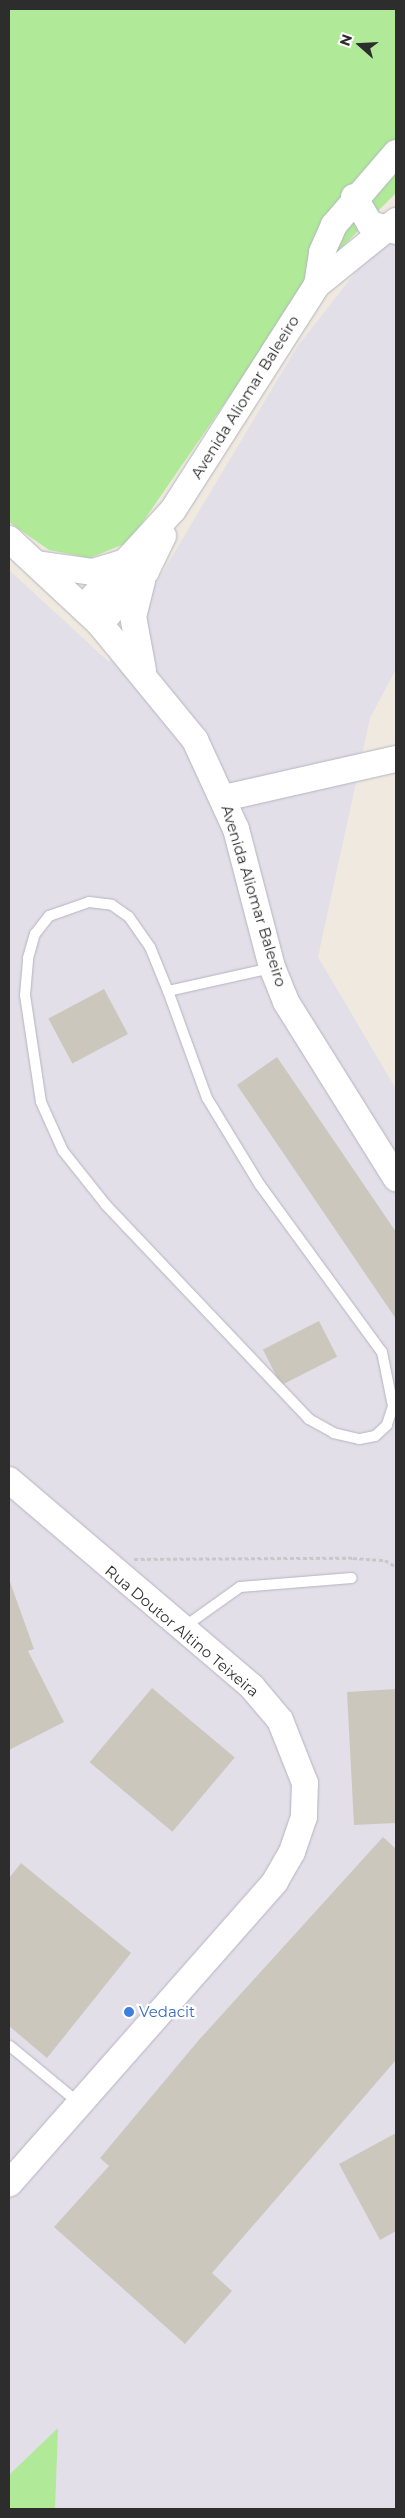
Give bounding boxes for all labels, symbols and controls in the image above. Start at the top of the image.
north arrow [335,20,385,70]
text: N [335,32,356,48]
street label: Avenida Aliomar Baleeiro [187,312,303,482]
street label: Avenida Aliomar Baleeiro [218,803,290,989]
street label: Rua Doutor Altino Teixeira [102,1561,262,1701]
place label: Vedacit [139,2003,195,2021]
marker: Vedacit [123,2006,135,2018]

